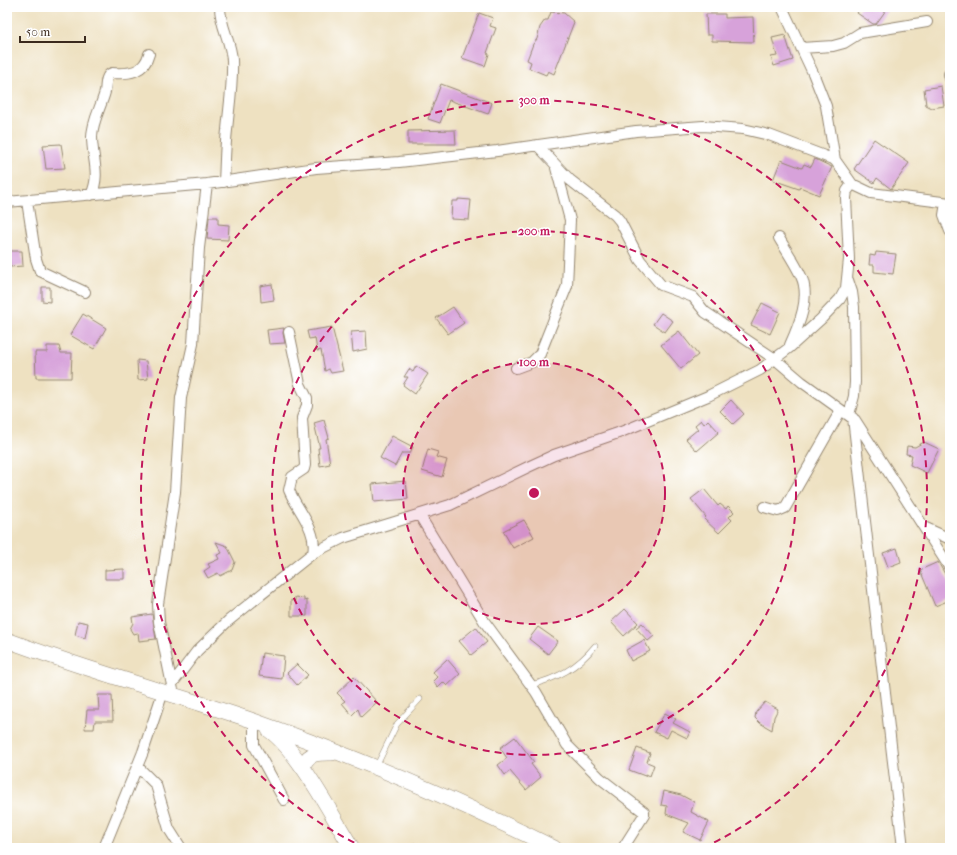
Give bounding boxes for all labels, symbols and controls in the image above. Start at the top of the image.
scale bar [20,18,85,44]
text: 50 m [26,25,50,39]
text: 300 m [519,93,550,108]
text: 200 m [518,224,551,238]
text: 100 m [519,355,550,369]
centre of rings [527,486,541,500]

